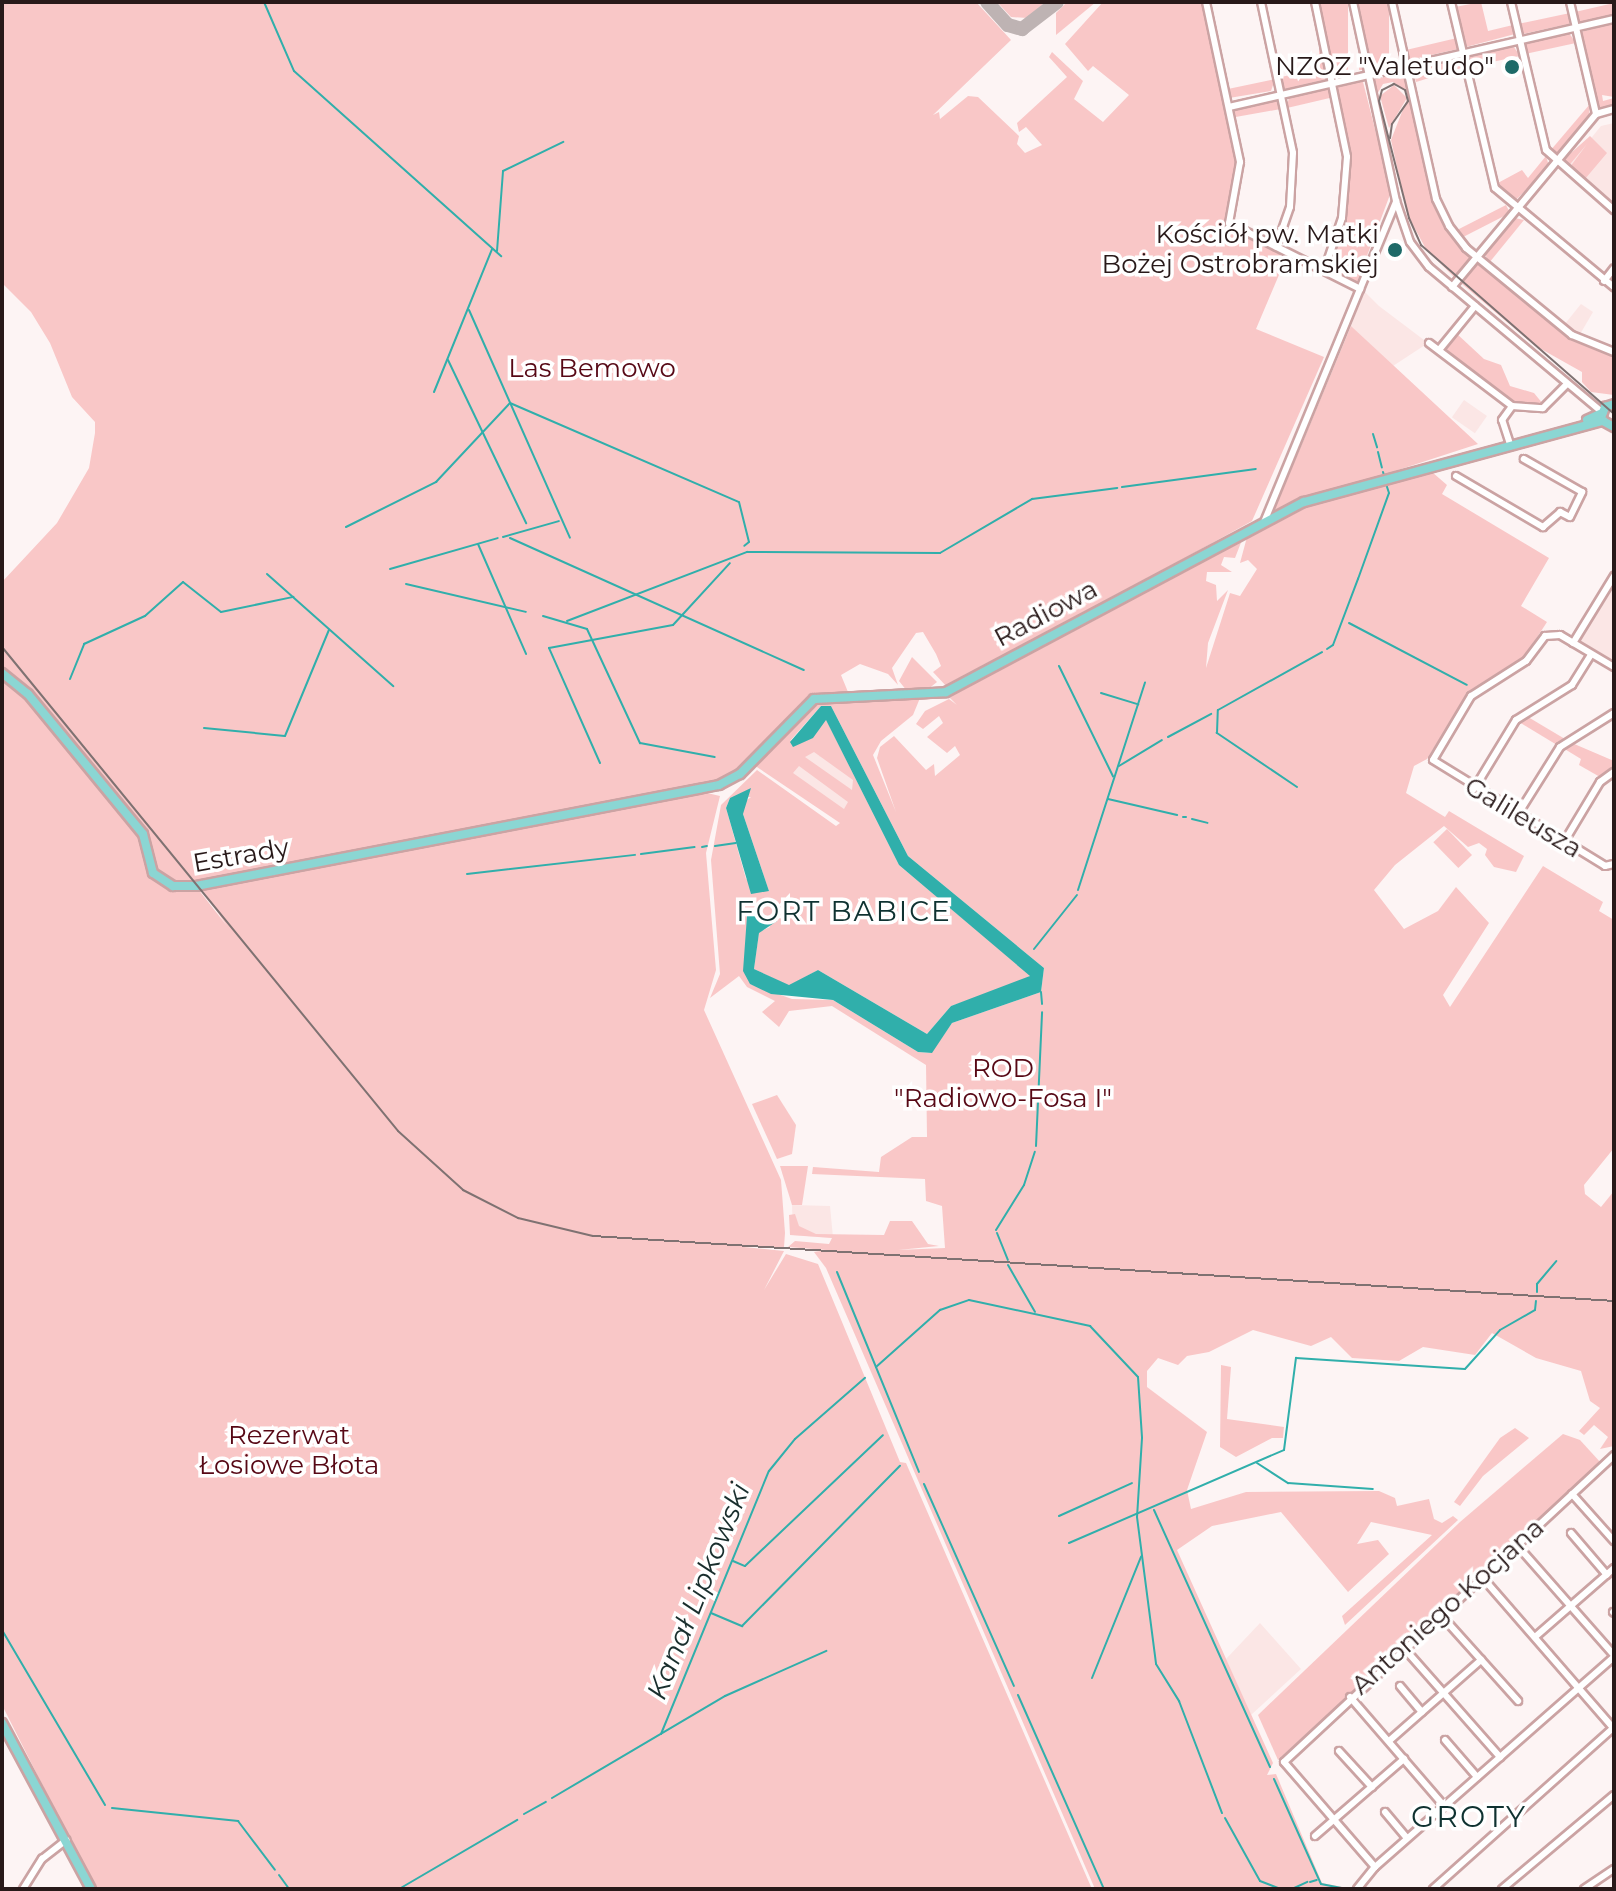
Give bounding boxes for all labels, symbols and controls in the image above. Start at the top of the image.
place label: NZOZ "Valetudo" [1275,51,1494,83]
marker: NZOZ "Valetudo" [1501,56,1523,78]
place label: Kościół pw. Matki Bożej Ostrobramskiej [1102,219,1379,280]
marker: Kościół pw. Matki Bożej Ostrobramskiej [1386,241,1404,259]
park label: Las Bemowo [508,353,676,385]
street label: Radiowa [989,574,1103,654]
street label: Galileusza [1459,771,1587,865]
street label: Estrady [191,832,291,880]
district label: FORT BABICE [736,894,952,928]
park label: ROD "Radiowo-Fosa I" [894,1053,1112,1114]
park label: Rezerwat Łosiowe Błota [199,1420,379,1482]
water label: Kanał Lipkowski [639,1478,757,1704]
street label: Antoniego Kocjana [1345,1512,1551,1702]
district label: GROTY [1411,1799,1527,1835]

